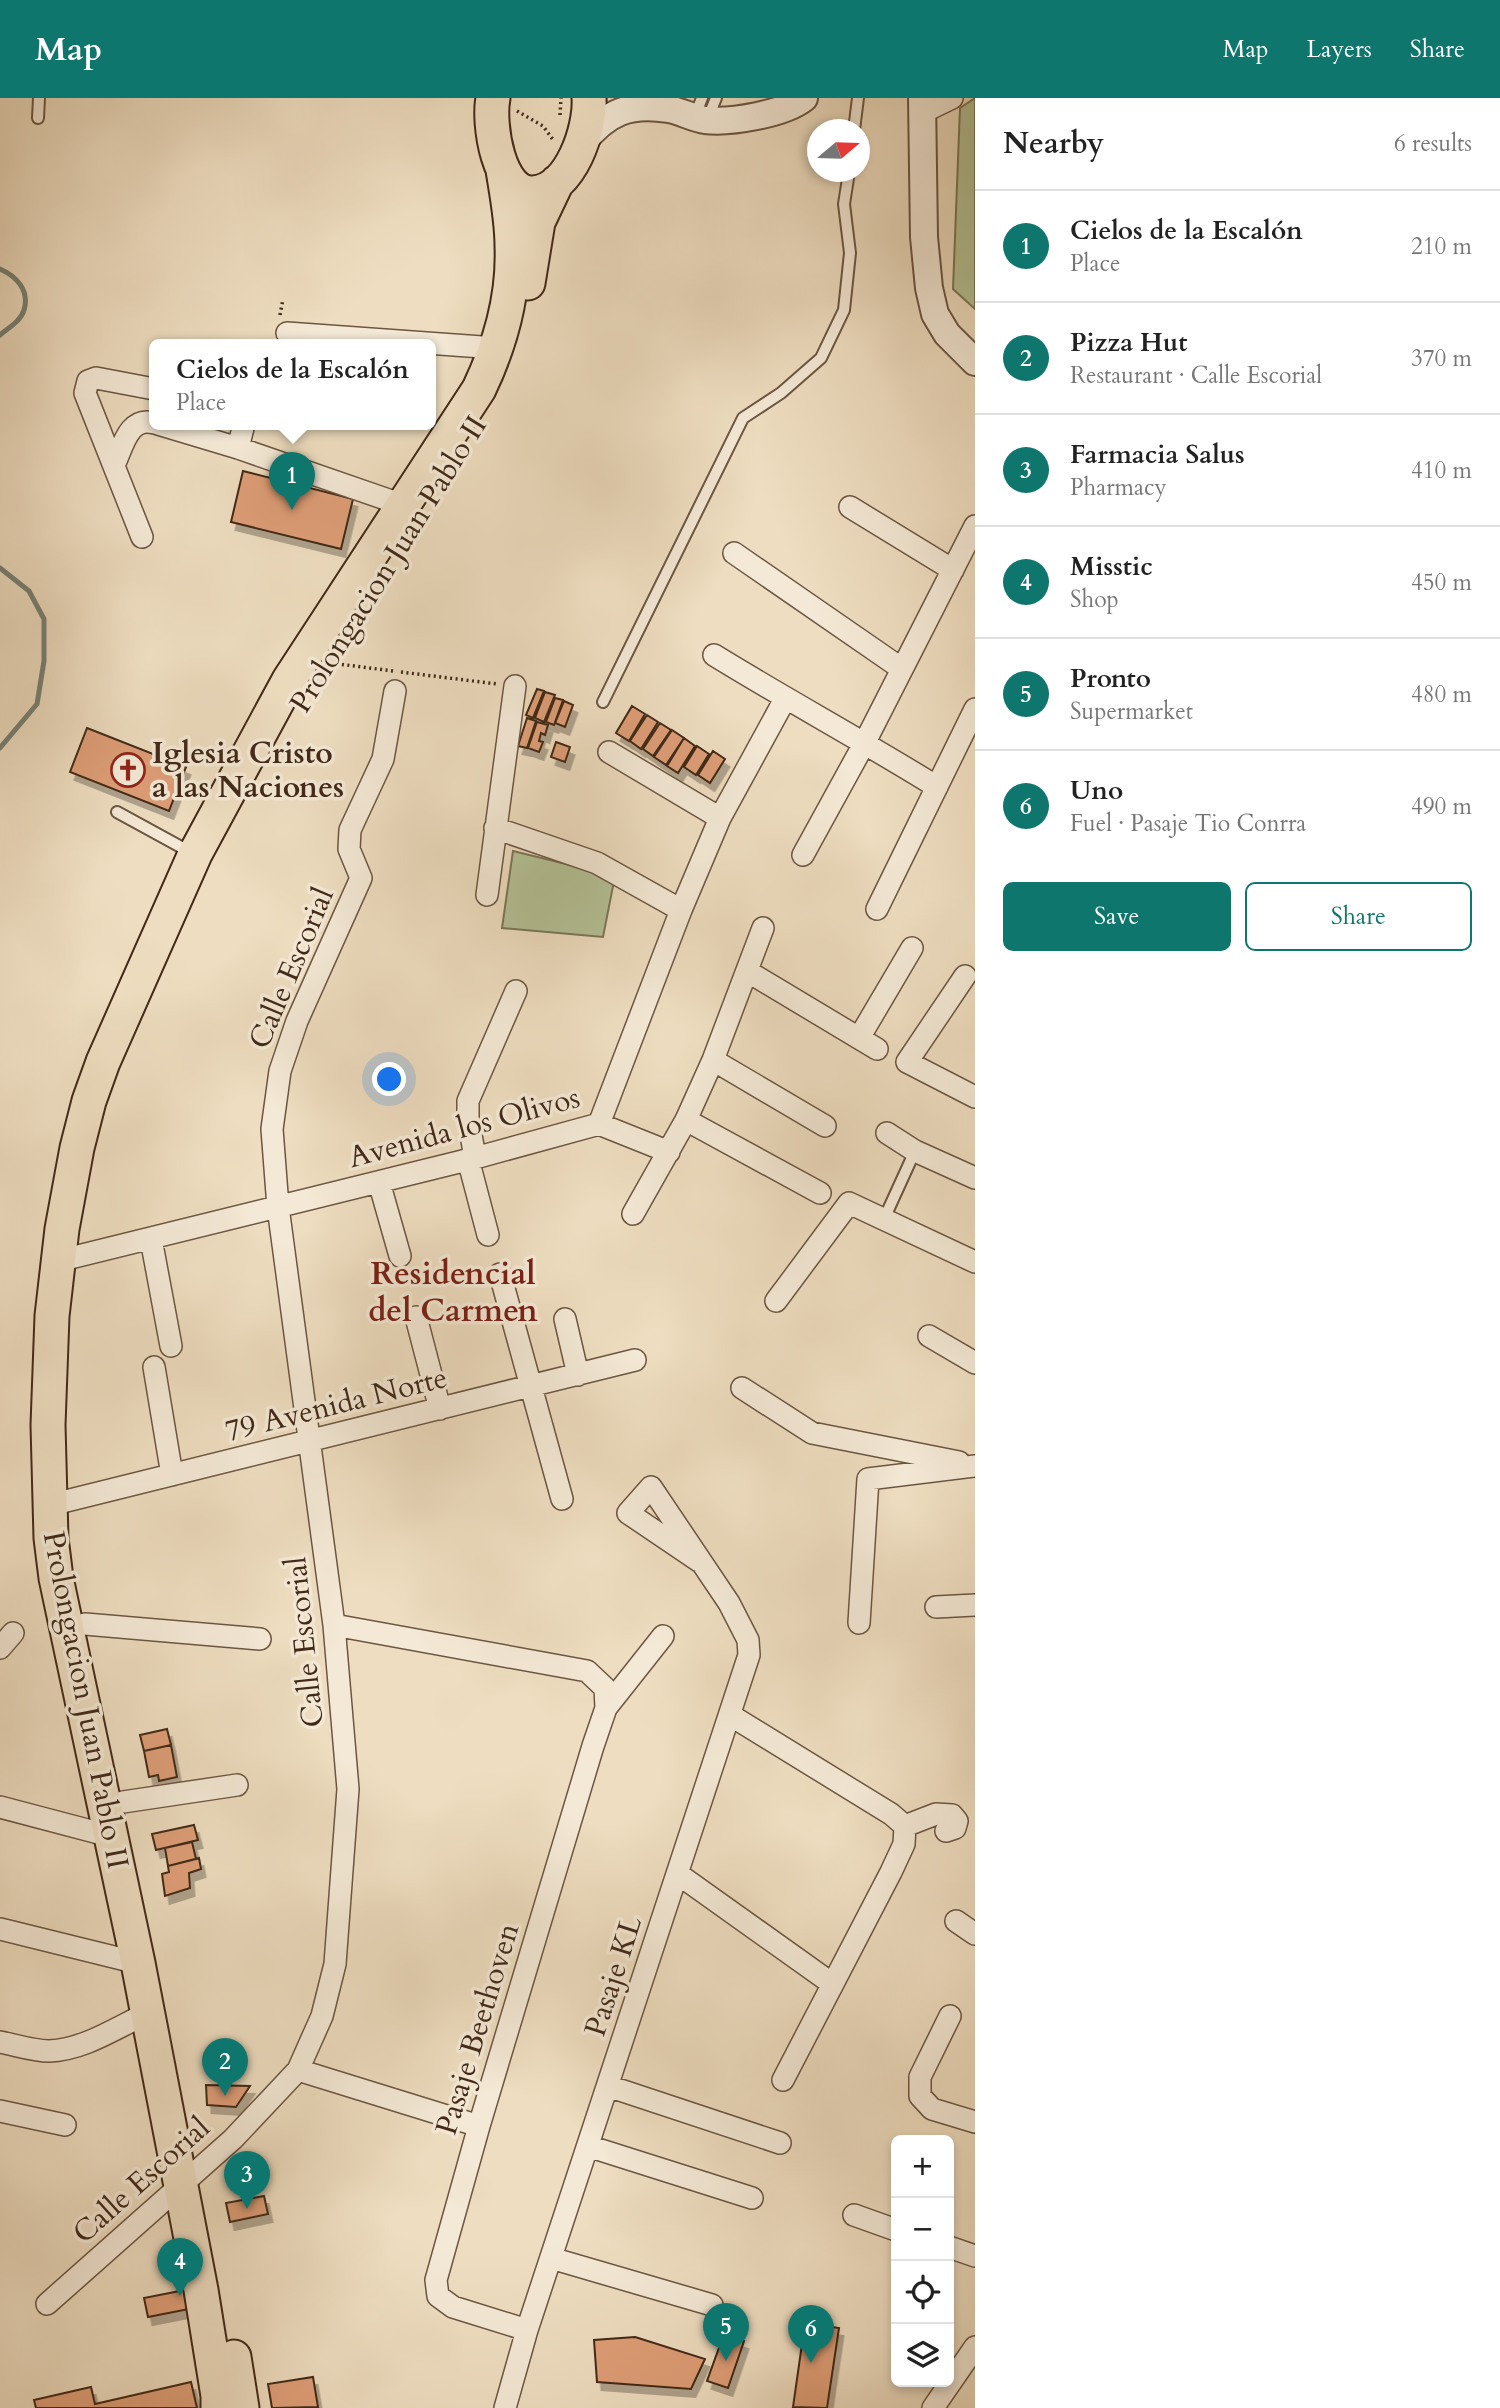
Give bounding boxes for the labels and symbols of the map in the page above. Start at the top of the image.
north arrow [807,119,870,182]
street label: Prolongacion Juan Pablo II [280,408,497,721]
pin: 1 [269,452,315,510]
place label: Iglesia Cristo a las Naciones [152,733,344,808]
church icon: Iglesia Cristo a las Naciones [109,751,147,789]
street label: Calle Escorial [239,881,344,1055]
your location [372,1062,406,1096]
street label: Avenida los Olivos [344,1077,584,1178]
district label: Residencial del Carmen [368,1252,538,1333]
street label: 79 Avenida Norte [221,1357,451,1452]
street label: Prolongacion Juan Pablo II [33,1528,138,1872]
street label: Calle Escorial [275,1554,334,1729]
street label: Pasaje KL [575,1910,652,2042]
street label: Pasaje Beethoven [426,1918,529,2140]
pin: 2 [202,2038,248,2096]
street label: Calle Escorial [64,2108,219,2253]
pin: 3 [224,2151,270,2209]
pin: 4 [157,2238,203,2296]
pin: 5 [703,2303,749,2361]
pin: 6 [788,2305,834,2363]

